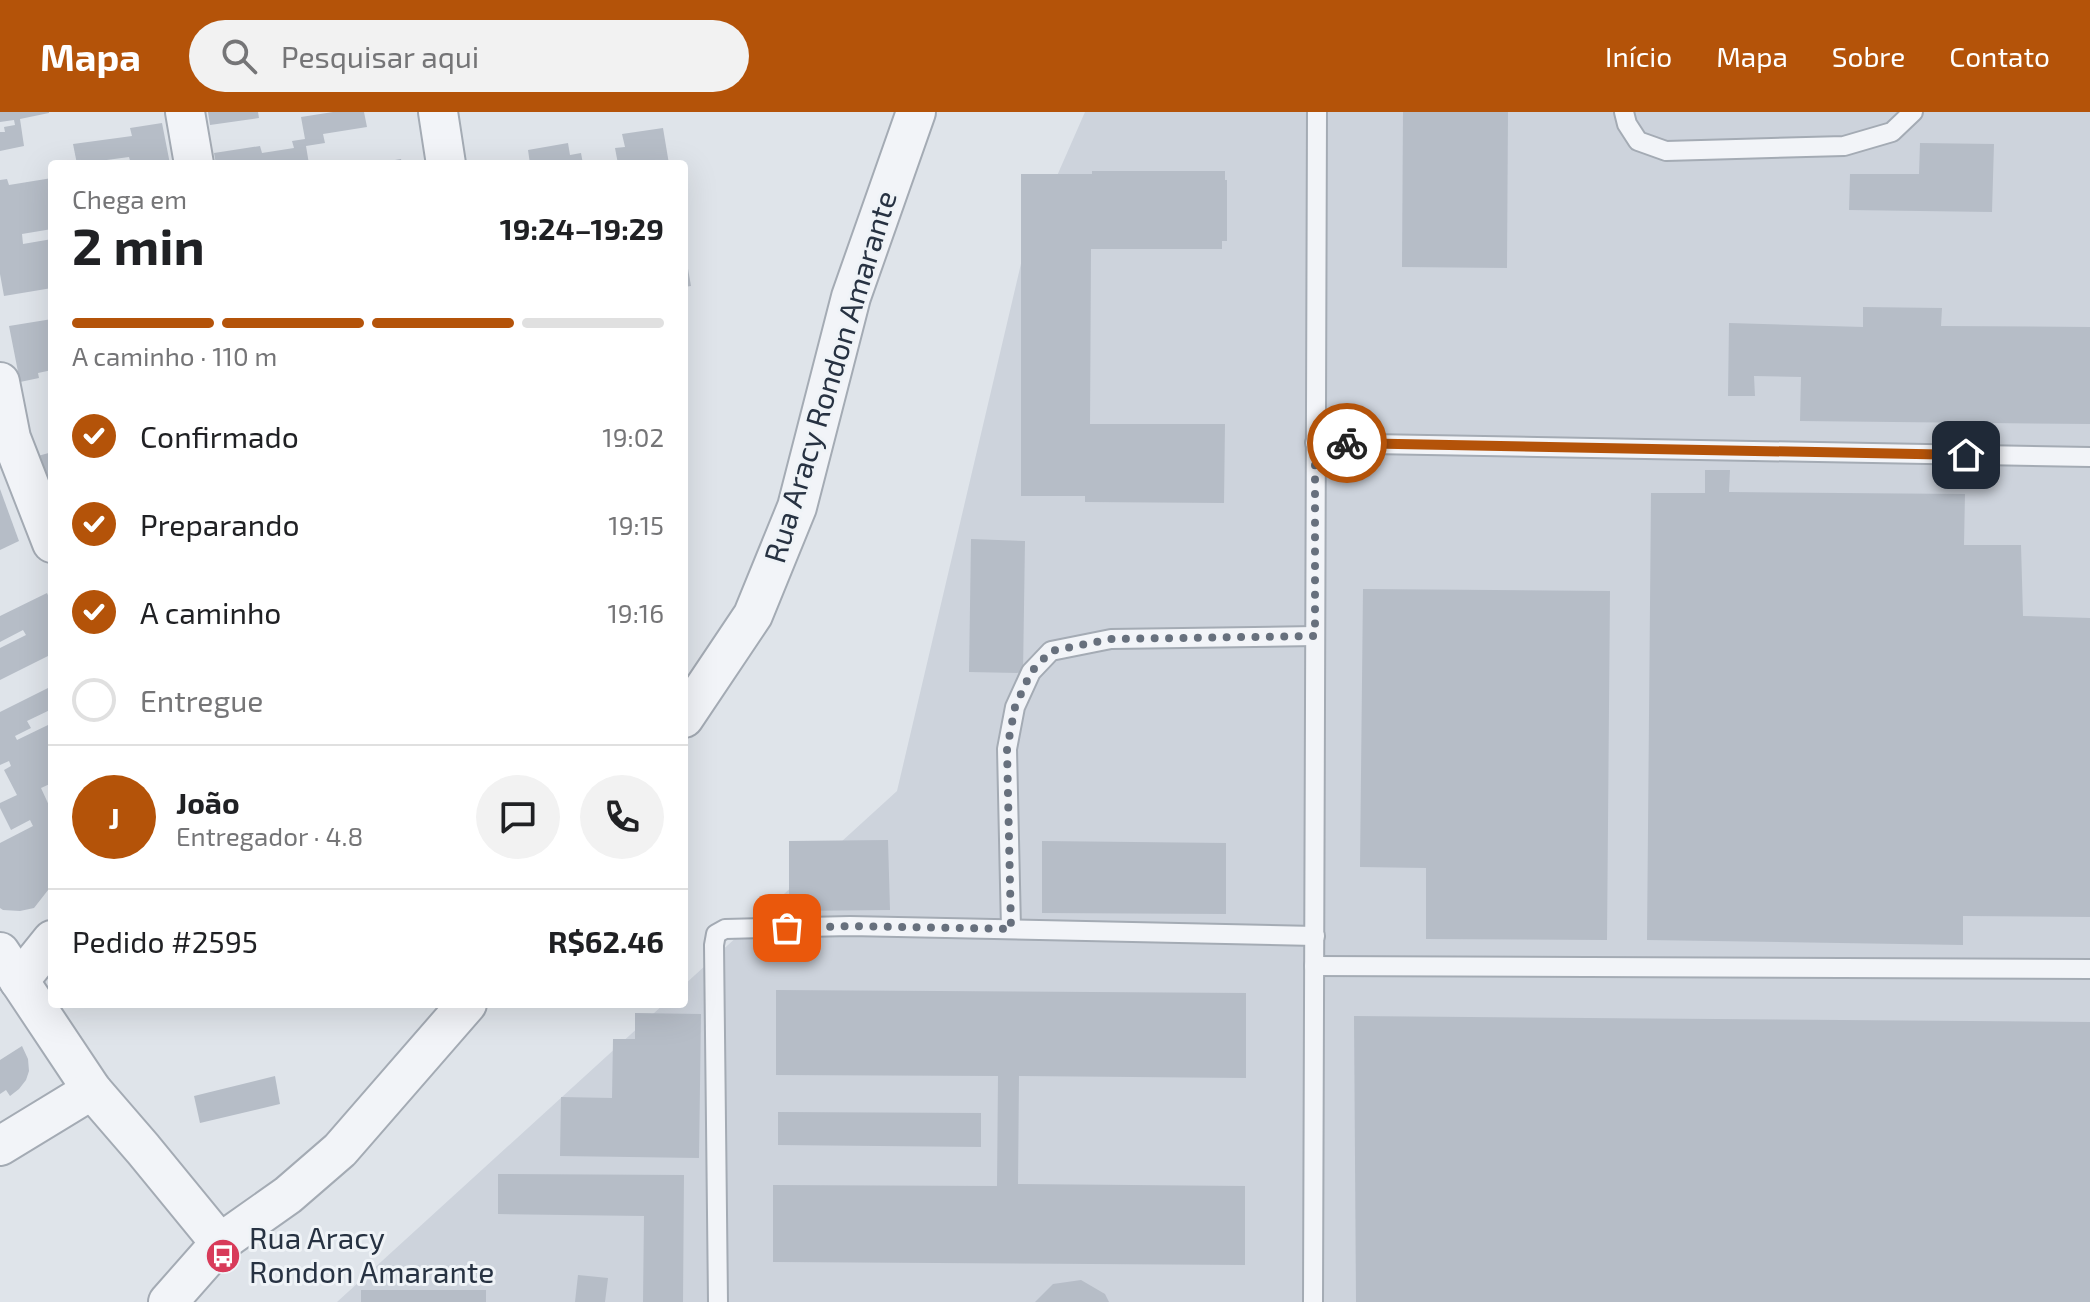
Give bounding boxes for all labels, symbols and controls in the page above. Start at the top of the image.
search box [189,20,749,92]
text: Mapa [40,33,141,79]
icon: search [217,34,261,78]
text: Pesquisar aqui [281,38,479,74]
text: Início [1605,39,1672,73]
text: Mapa [1716,39,1788,73]
text: Sobre [1832,39,1905,73]
text: Contato [1949,39,2050,73]
text: Chega em [72,183,187,214]
street label: Rua Aracy Rondon Amarante [755,186,903,567]
text: 19:24–19:29 [500,210,664,246]
text: 2 min [72,213,205,275]
text: A caminho · 110 m [72,340,277,371]
courier [1307,403,1387,483]
icon: check [72,414,116,458]
text: Confirmado [140,418,299,454]
text: 19:02 [602,421,664,452]
icon: bike [1325,421,1369,465]
pin [1932,421,2000,489]
icon: home [1944,433,1988,477]
icon: check [72,502,116,546]
text: Preparando [140,506,299,542]
text: 19:15 [608,509,664,540]
icon: check [72,590,116,634]
text: A caminho [140,594,281,630]
text: 19:16 [607,597,664,628]
text: Entregue [140,682,263,718]
button: chat [476,775,560,859]
button: phone [580,775,664,859]
text: João [176,784,240,820]
text: J [108,799,120,835]
text: Entregador · 4.8 [176,820,363,851]
pin [753,894,821,962]
icon: bag [765,906,809,950]
text: Pedido #2595 [72,923,258,959]
text: R$62.46 [548,923,664,959]
place label: Rua Aracy Rondon Amarante [249,1219,494,1289]
bus stop icon: Rua Aracy Rondon Amarante [204,1237,242,1275]

